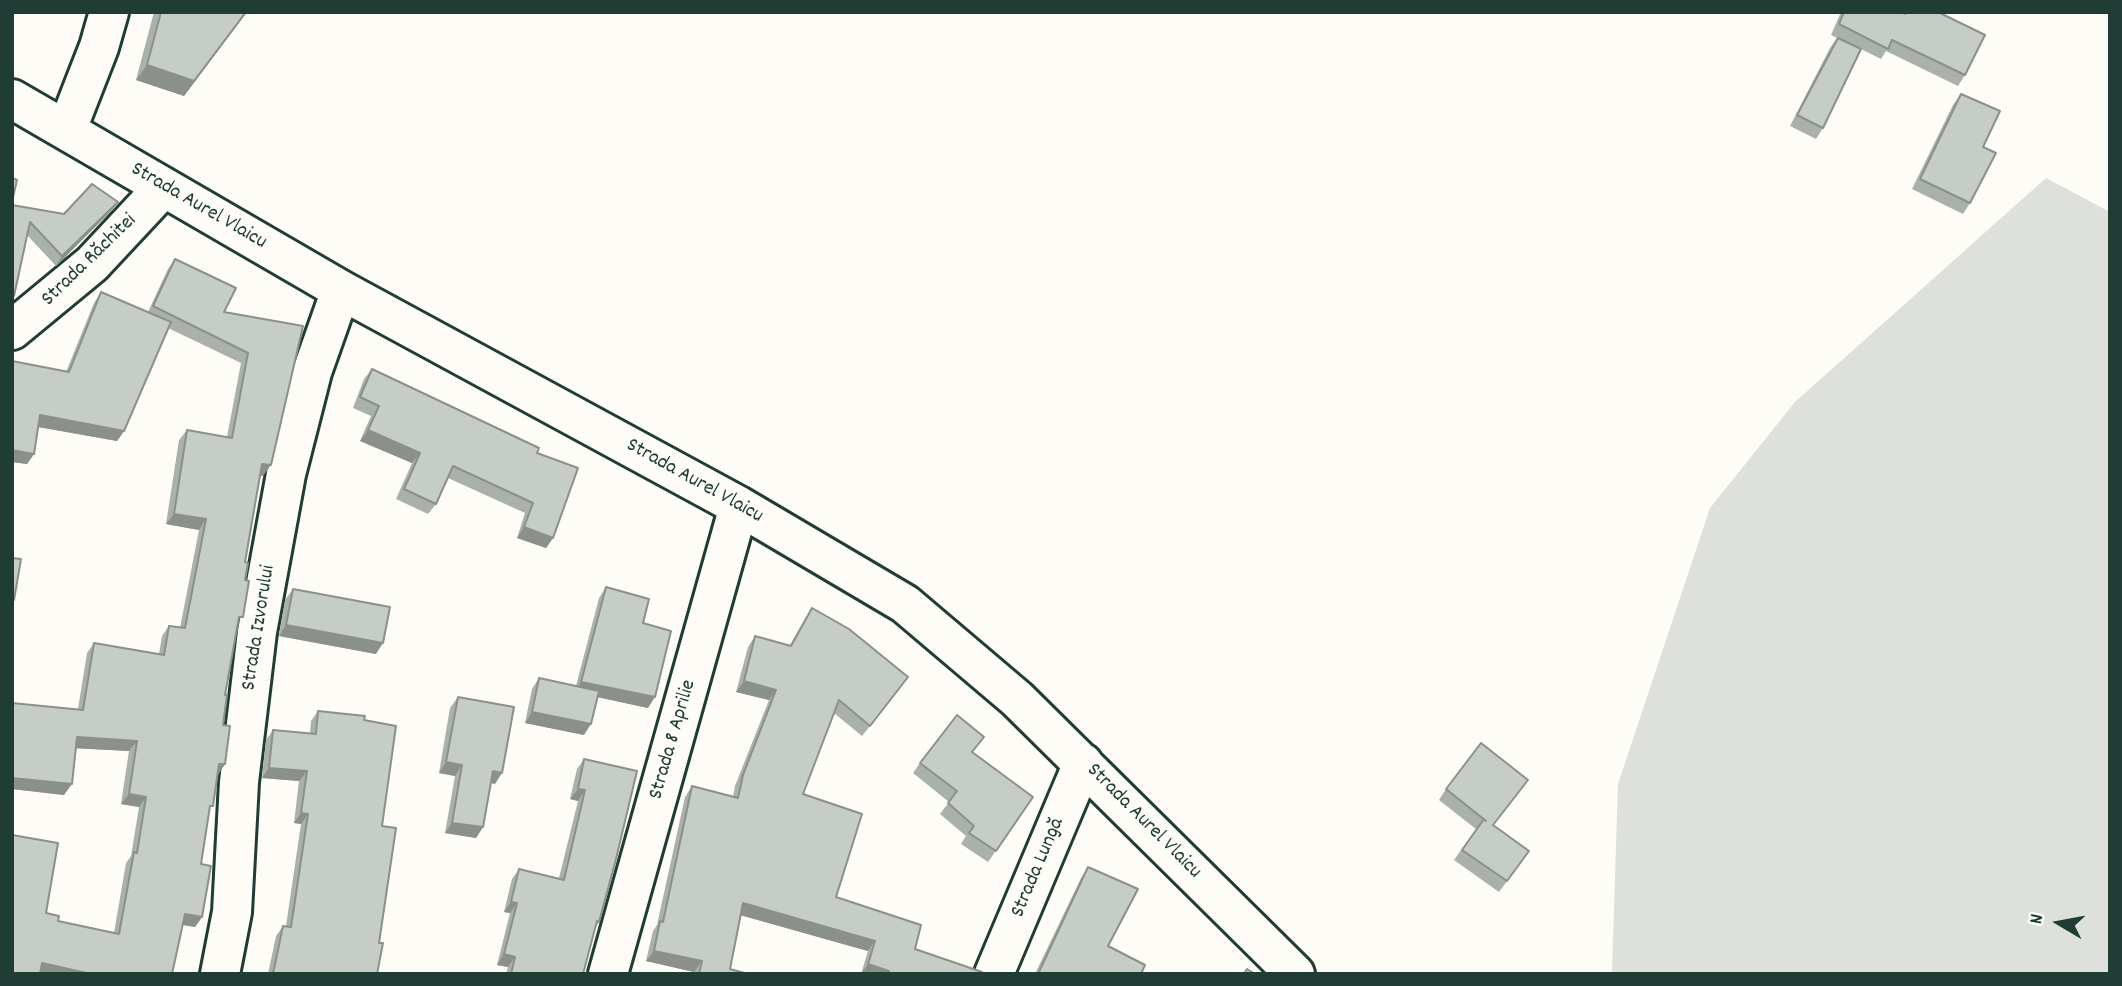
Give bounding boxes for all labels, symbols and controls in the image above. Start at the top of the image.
street label: Strada Aurel Vlaicu [126,158,270,256]
street label: Strada Răchitei [37,209,143,313]
street label: Strada Aurel Vlaicu [621,434,767,530]
street label: Strada Izvorului [238,564,282,692]
street label: Strada 8 Aprilie [645,677,703,803]
street label: Strada Aurel Vlaicu [1080,759,1206,885]
street label: Strada Lungă [1007,814,1071,922]
north arrow [2024,888,2094,958]
text: N [2024,912,2052,926]

